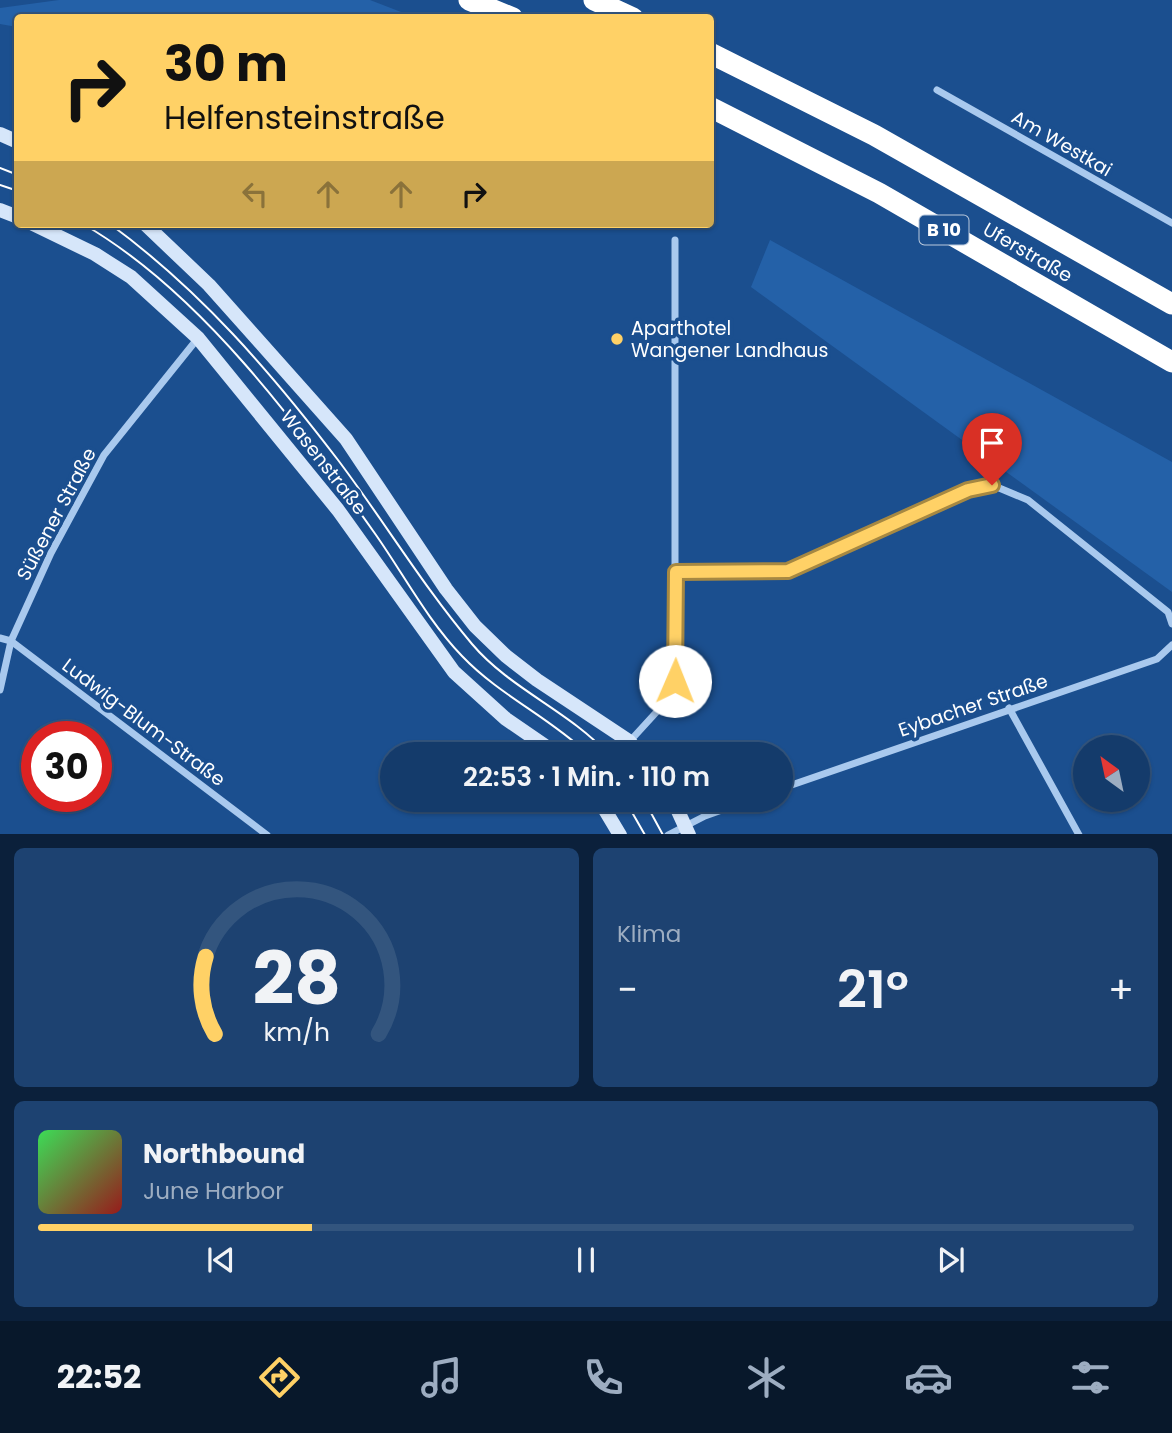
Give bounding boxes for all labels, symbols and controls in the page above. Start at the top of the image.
text: 30 m [164,30,288,98]
icon: right [49,42,140,133]
text: Helfensteinstraße [164,95,445,140]
street label: Am Westkai [1007,104,1117,183]
icon: left [236,175,274,213]
icon: ahead [309,175,347,213]
icon: ahead [382,175,420,213]
icon: right [455,175,493,213]
road number: B 10 [920,215,968,244]
street label: Uferstraße [978,216,1078,289]
place label: Aparthotel Wangener Landhaus [631,315,828,364]
marker: Aparthotel Wangener Landhaus [609,331,625,347]
street label: Wasenstraße [274,404,373,521]
pin [962,413,1022,485]
icon: arrive [973,424,1011,462]
street label: Süßener Straße [10,443,103,585]
position arrow [638,644,712,718]
street label: Ludwig-Blum-Straße [56,652,231,793]
street label: Eybacher Straße [895,667,1052,744]
speed limit sign: 30 [21,721,112,812]
north arrow [1073,735,1150,812]
map controls [1073,735,1150,812]
text: 22:53 · 1 Min. · 110 m [463,759,710,795]
text: Klima [617,918,681,950]
text: 28 [252,928,341,1029]
text: 21° [837,953,909,1026]
text: − [617,963,638,1016]
text: + [1108,963,1134,1016]
text: km/h [263,1014,330,1049]
text: Northbound [143,1136,305,1172]
text: June Harbor [143,1175,284,1207]
icon: previous [202,1241,240,1279]
icon: pause [567,1241,605,1279]
icon: next [932,1241,970,1279]
icon: directions [255,1353,304,1402]
icon: music [417,1353,466,1402]
icon: phone [579,1353,628,1402]
icon: climate [742,1353,791,1402]
icon: car [904,1353,953,1402]
icon: filters [1066,1353,1115,1402]
text: 22:52 [57,1354,141,1399]

